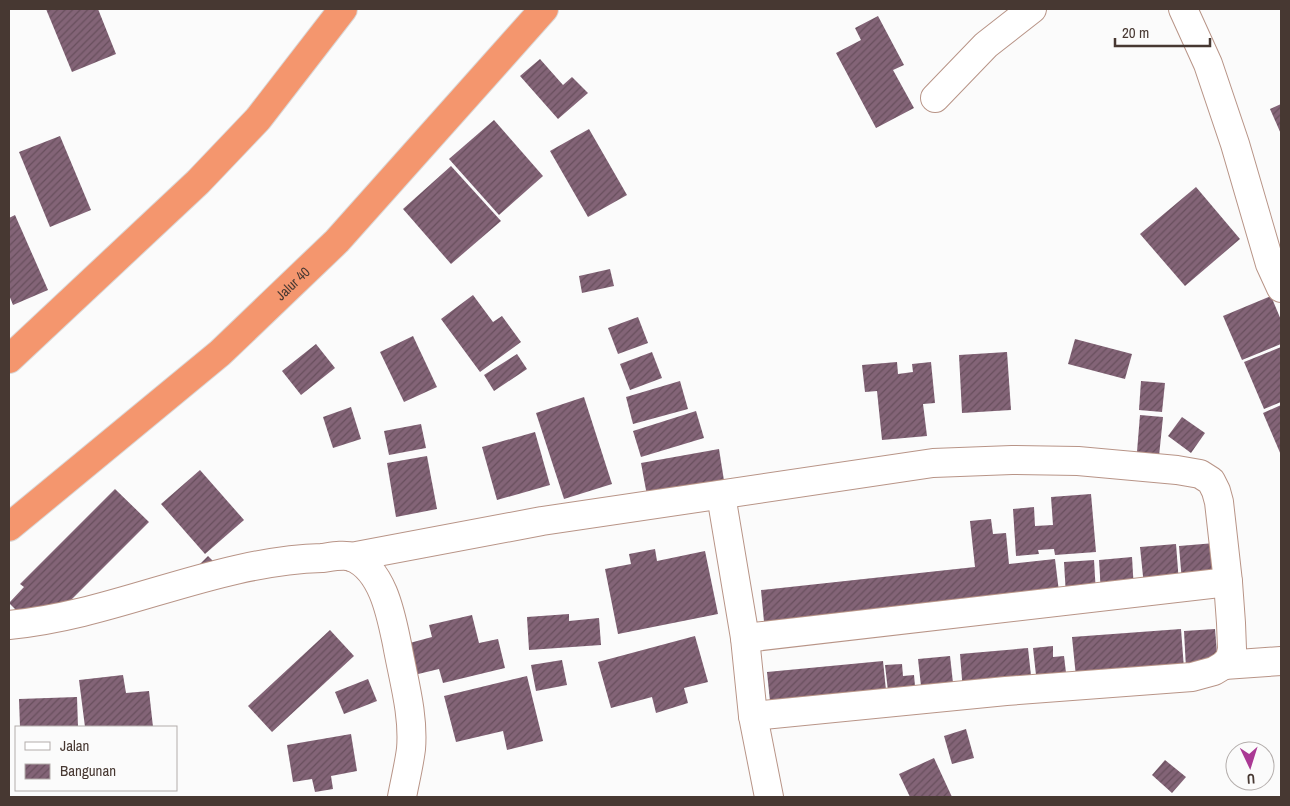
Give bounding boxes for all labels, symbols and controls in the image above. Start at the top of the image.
scale bar [1115,15,1210,47]
text: 20 m [1122,22,1149,43]
street label: Jalur 40 [272,263,314,304]
legend [15,726,178,791]
text: Jalan [60,735,89,756]
north arrow [1225,741,1275,791]
text: Bangunan [60,760,116,781]
text: U [1246,770,1256,788]

